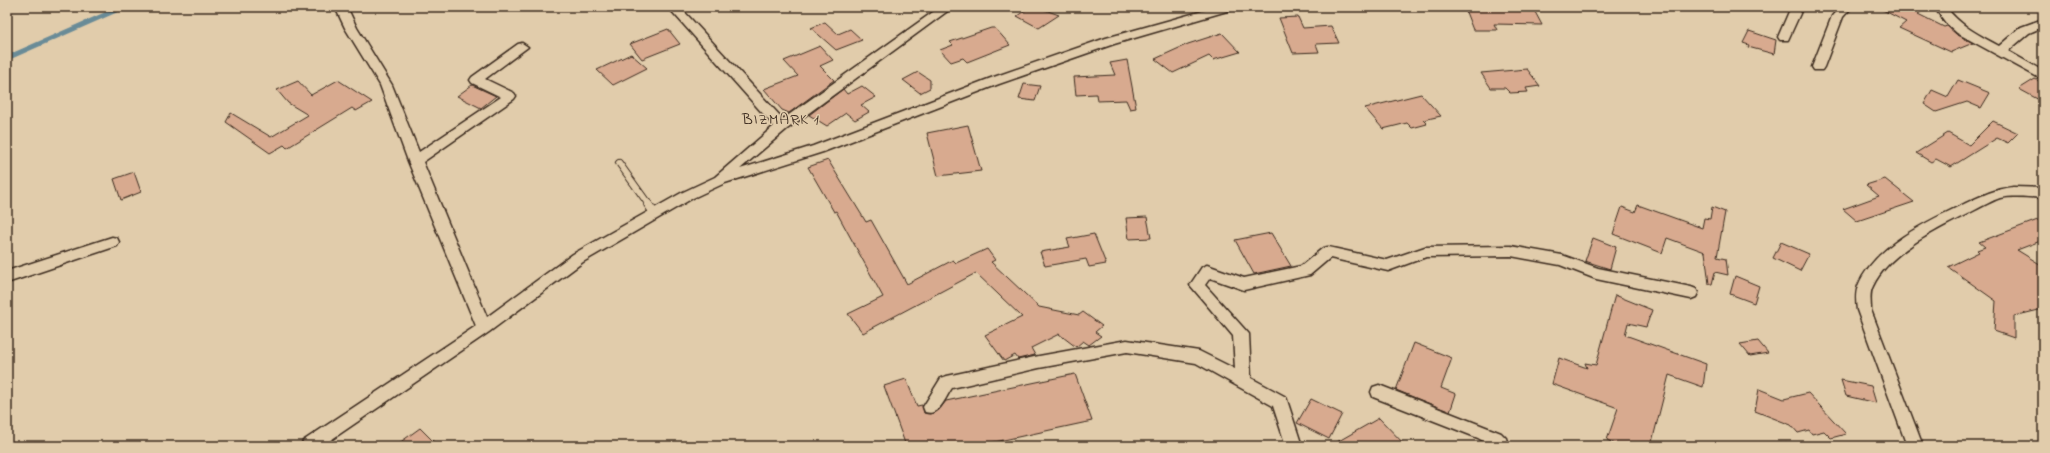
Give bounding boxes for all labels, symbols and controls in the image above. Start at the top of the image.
district label: BIZMARK 1 [741,108,820,132]

